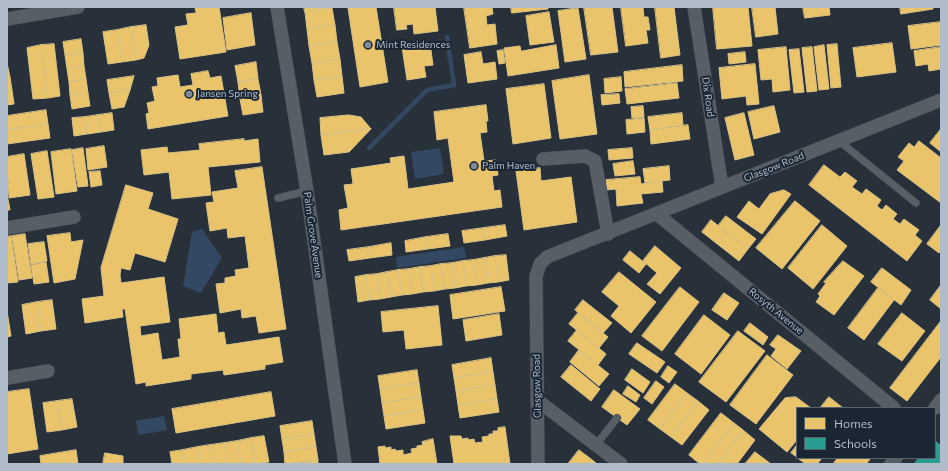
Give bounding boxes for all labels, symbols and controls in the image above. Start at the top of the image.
place label: Mint Residences [376,39,450,51]
marker: Mint Residences [363,40,373,50]
street label: Dix Road [699,76,717,118]
place label: Jansen Spring [197,88,258,100]
marker: Jansen Spring [184,89,194,99]
street label: Glasgow Road [742,149,806,185]
place label: Palm Haven [482,160,535,172]
marker: Palm Haven [469,161,479,171]
street label: Palm Grove Avenue [301,191,325,279]
street label: Rosyth Avenue [746,285,806,337]
street label: Glasgow Road [530,354,544,418]
legend [796,407,936,459]
text: Homes [834,416,872,430]
text: Schools [834,436,877,450]

